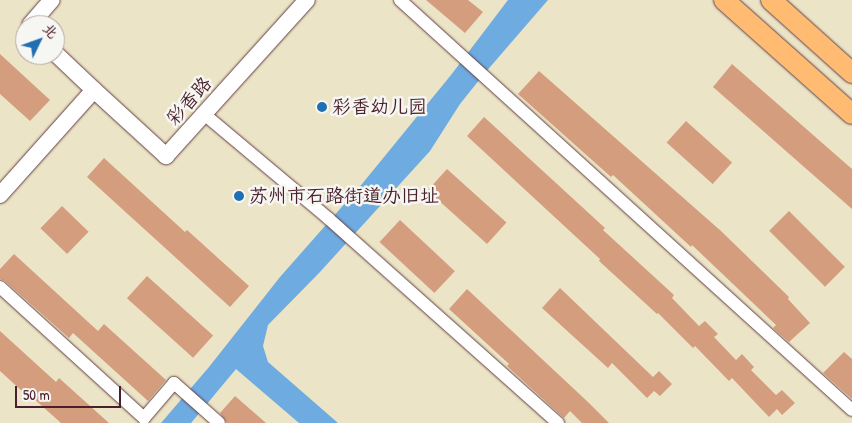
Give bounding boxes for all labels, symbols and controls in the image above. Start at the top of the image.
north arrow [15,15,65,65]
text: 北 [39,19,63,42]
street label: 彩香路 [161,72,217,130]
place label: 彩香幼儿园 [332,96,427,118]
marker: 彩香幼儿园 [316,101,328,113]
place label: 苏州市石路街道办旧址 [249,185,439,207]
marker: 苏州市石路街道办旧址 [233,190,245,202]
scale bar [18,376,124,408]
text: 50 m [23,384,50,405]

